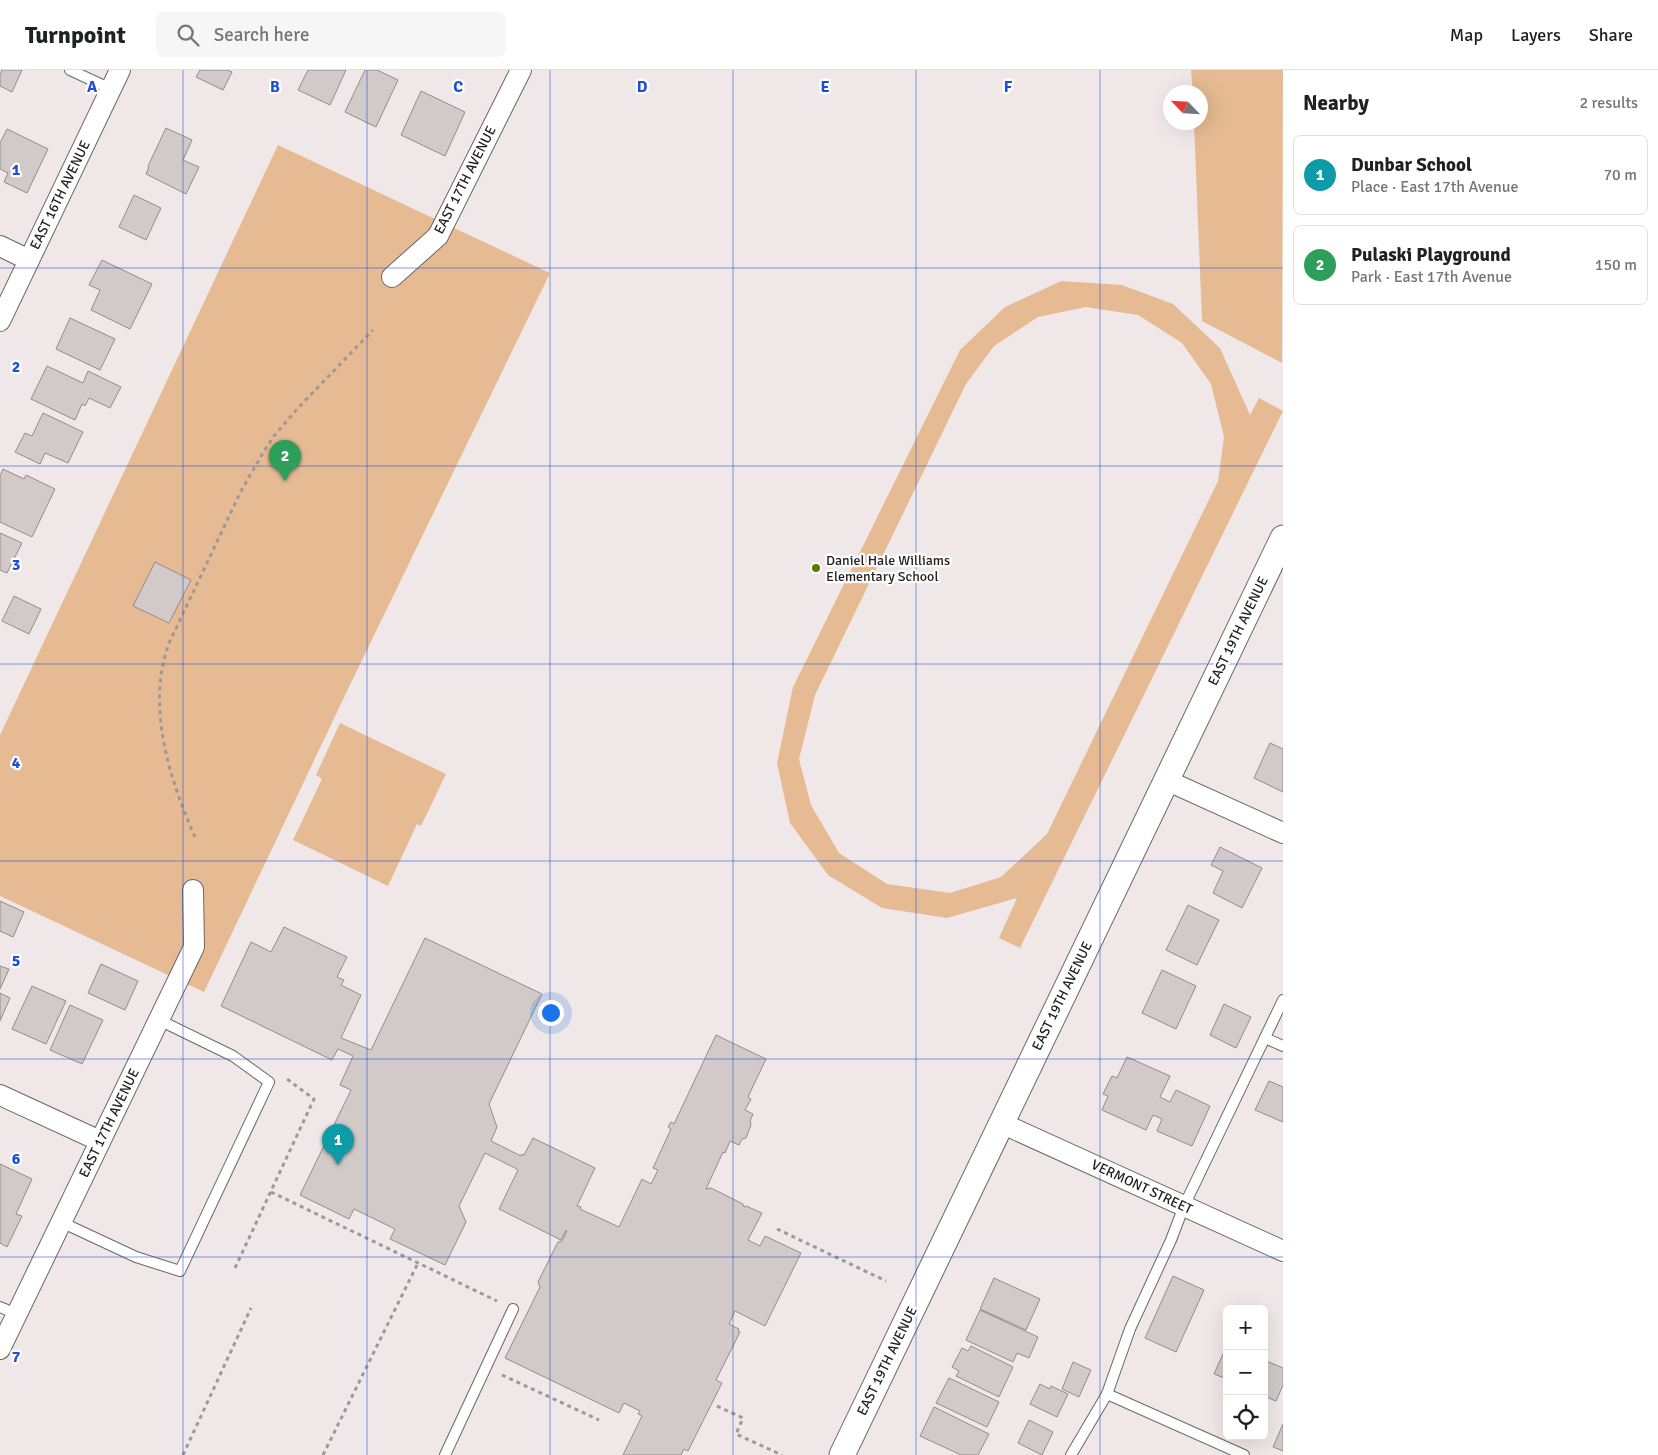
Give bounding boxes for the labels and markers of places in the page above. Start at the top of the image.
pin: 2 [269,440,301,481]
place label: Daniel Hale Williams Elementary School [826,552,950,585]
marker: Daniel Hale Williams Elementary School [810,562,822,574]
pin: 1 [322,1124,354,1165]

